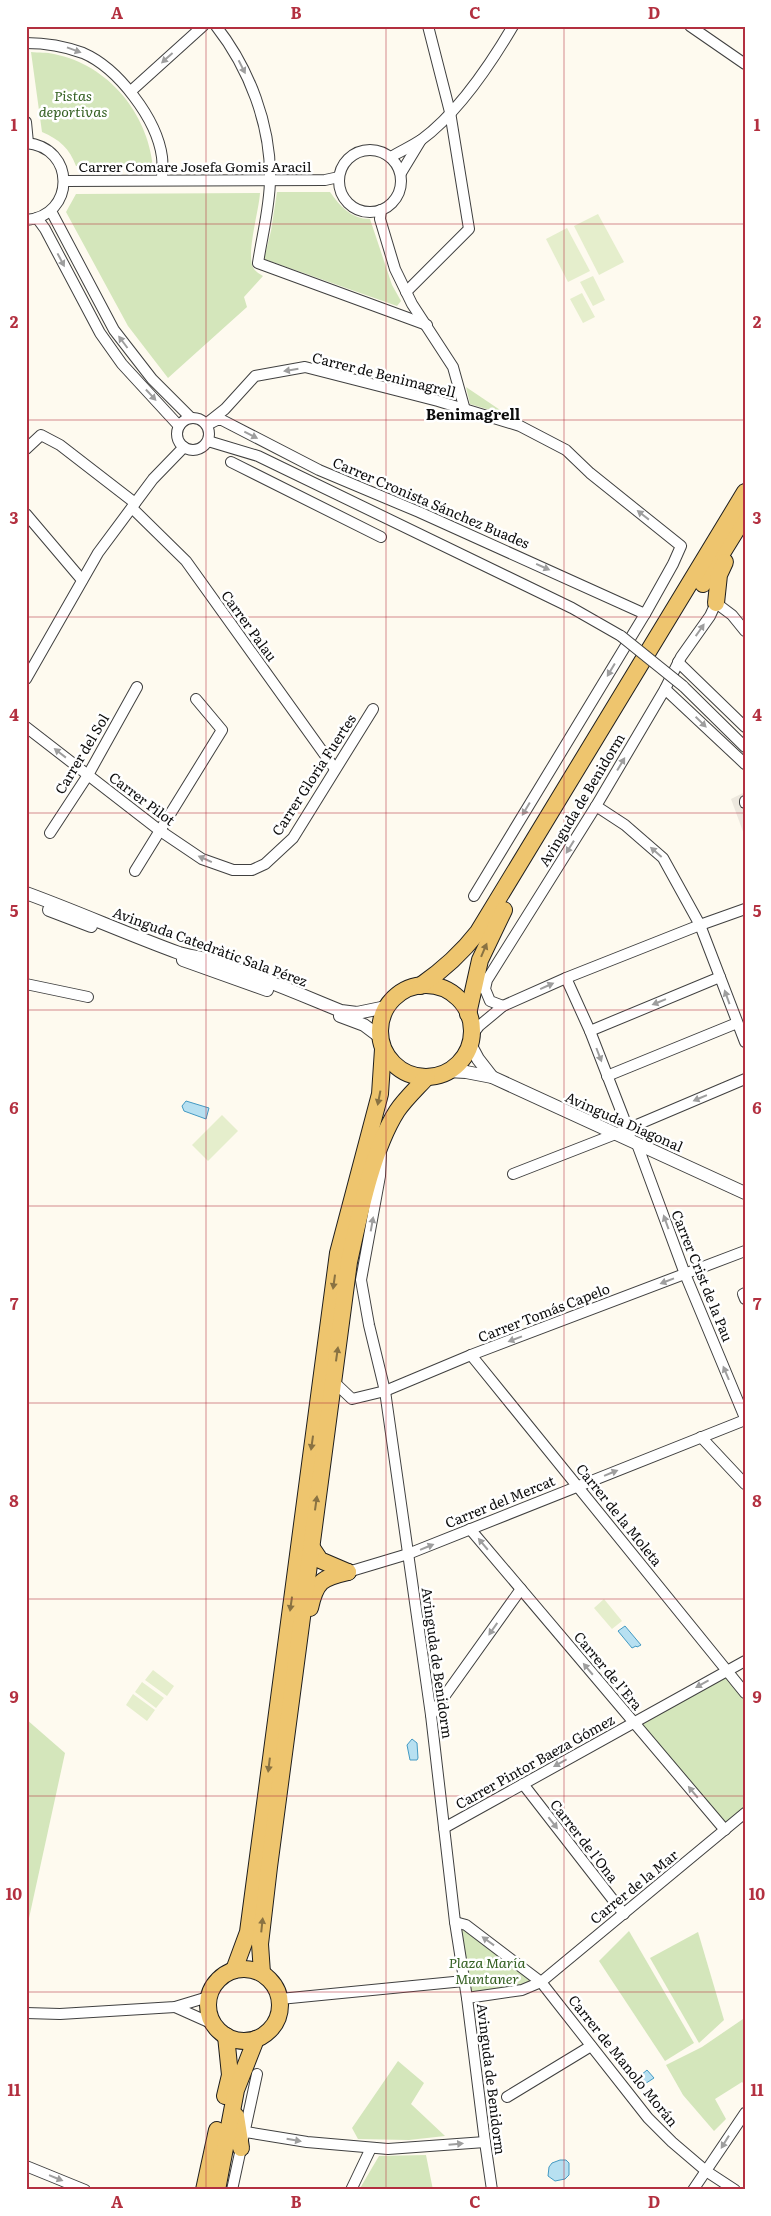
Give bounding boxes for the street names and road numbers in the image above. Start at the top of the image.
street label: Carrer Comare Josefa Gomis Aracil [79,156,312,176]
street label: Carrer de Benimagrell [310,347,458,402]
street label: Carrer Cronista Sánchez Buades [330,451,533,553]
street label: Carrer Palau [217,586,282,665]
street label: Carrer del Sol [49,709,113,798]
street label: Carrer Gloria Fuertes [266,710,360,839]
street label: Avinguda de Benidorm [533,729,629,870]
street label: Carrer Pilot [105,767,180,830]
street label: Avinguda Catedràtic Sala Pérez [110,901,311,991]
street label: Avinguda Diagonal [562,1086,687,1156]
street label: Carrer Crist de la Pau [667,1207,739,1345]
street label: Carrer Tomás Capelo [475,1278,612,1346]
street label: Carrer de la Moleta [572,1459,668,1570]
street label: Carrer del Mercat [442,1470,558,1532]
street label: Avinguda de Benidorm [417,1586,459,1740]
street label: Carrer de l’Era [570,1627,648,1714]
street label: Carrer Pintor Baeza Gómez [451,1709,618,1813]
street label: Carrer de l'Ona [546,1795,624,1886]
street label: Carrer de la Mar [585,1844,682,1928]
street label: Carrer de Manolo Morán [564,1990,683,2130]
street label: Avinguda de Benidorm [473,2002,511,2156]

